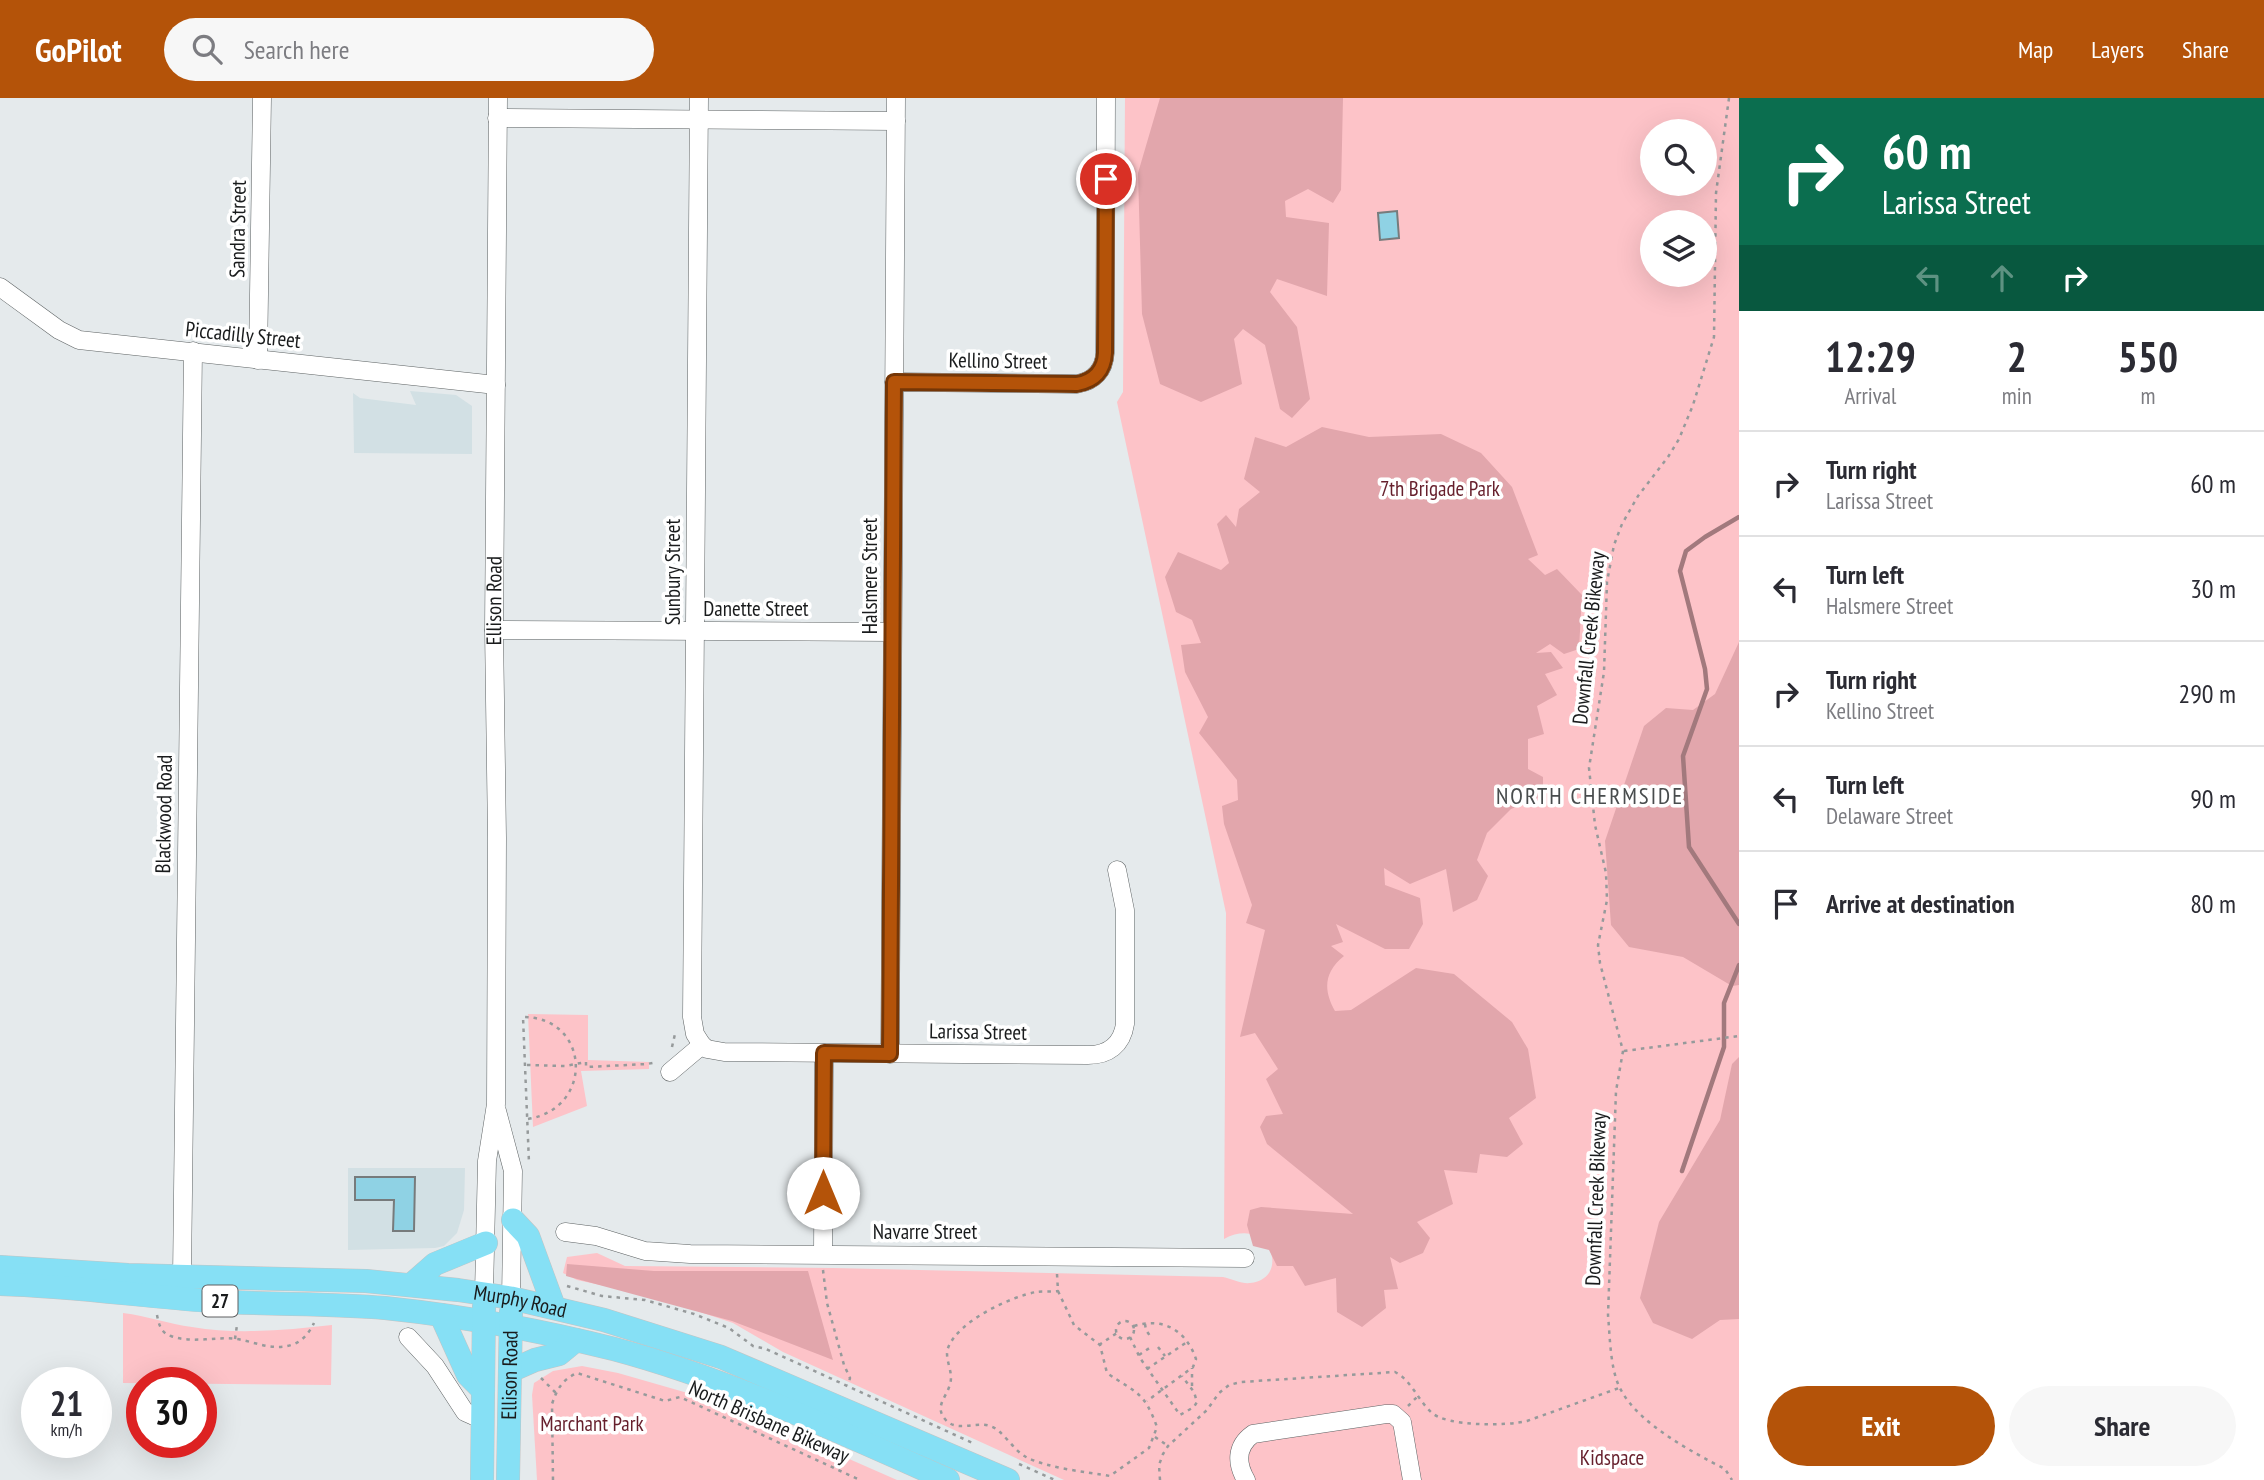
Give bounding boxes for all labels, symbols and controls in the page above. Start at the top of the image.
search box [164,18,654,81]
text: GoPilot [35,28,122,71]
icon: search [188,30,226,68]
text: Search here [244,33,349,66]
text: Map [2018,34,2053,65]
text: Layers [2091,34,2144,65]
text: Share [2182,34,2229,65]
map controls [1640,119,1717,287]
button: search [1640,119,1717,196]
text: 60 m [1882,119,1971,183]
icon: right [1767,126,1858,217]
pin [1076,149,1136,209]
icon: arrive [1087,160,1125,198]
street label: Sandra Street [223,180,252,278]
text: Larissa Street [1882,181,2031,223]
button: layers [1640,210,1717,287]
icon: left [1910,259,1948,297]
icon: ahead [1983,259,2021,297]
icon: right [2056,259,2094,297]
street label: Piccadilly Street [184,315,302,354]
text: 12:29 [1825,329,1916,384]
text: 2 [2007,329,2027,384]
text: 550 [2118,329,2178,384]
street label: Kellino Street [948,346,1048,375]
text: Arrival [1844,381,1896,410]
text: min [2002,381,2032,410]
text: m [2140,381,2155,410]
text: Turn right [1826,453,1917,486]
icon: right [1767,465,1805,503]
text: 60 m [2190,467,2236,500]
park label: 7th Brigade Park [1380,475,1500,502]
text: Larissa Street [1826,486,1933,515]
street label: Halsmere Street [856,518,883,634]
street label: Sunbury Street [659,519,686,625]
street label: Downfall Creek Bikeway [1566,550,1611,726]
street label: Ellison Road [480,556,508,646]
text: Turn left [1826,558,1904,591]
icon: left [1767,570,1805,608]
text: 30 m [2190,572,2236,605]
text: Halsmere Street [1826,591,1953,620]
street label: Danette Street [703,595,809,622]
text: Turn right [1826,663,1917,696]
icon: right [1767,675,1805,713]
text: 290 m [2178,677,2236,710]
text: Kellino Street [1826,696,1934,725]
street label: Blackwood Road [149,754,178,873]
text: Turn left [1826,768,1904,801]
icon: left [1767,780,1805,818]
district label: NORTH CHERMSIDE [1496,781,1684,810]
text: 90 m [2190,782,2236,815]
text: Delaware Street [1826,801,1953,830]
icon: arrive [1767,885,1805,923]
text: Arrive at destination [1826,887,2015,920]
text: 80 m [2190,887,2236,920]
street label: Larissa Street [929,1017,1027,1046]
street label: Downfall Creek Bikeway [1579,1112,1612,1286]
position arrow [786,1156,860,1230]
street label: Navarre Street [873,1218,977,1245]
street label: Murphy Road [472,1279,569,1324]
road number: 27 [202,1286,238,1316]
street label: Ellison Road [495,1330,524,1420]
speed limit sign: 30 [126,1367,217,1458]
street label: North Brisbane Bikeway [685,1374,854,1469]
text: 21 [50,1380,83,1426]
button: Exit [1767,1386,1995,1466]
button: Share [2009,1386,2236,1466]
park label: Marchant Park [540,1410,644,1437]
text: km/h [51,1418,82,1441]
park label: Kidspace [1580,1444,1644,1471]

